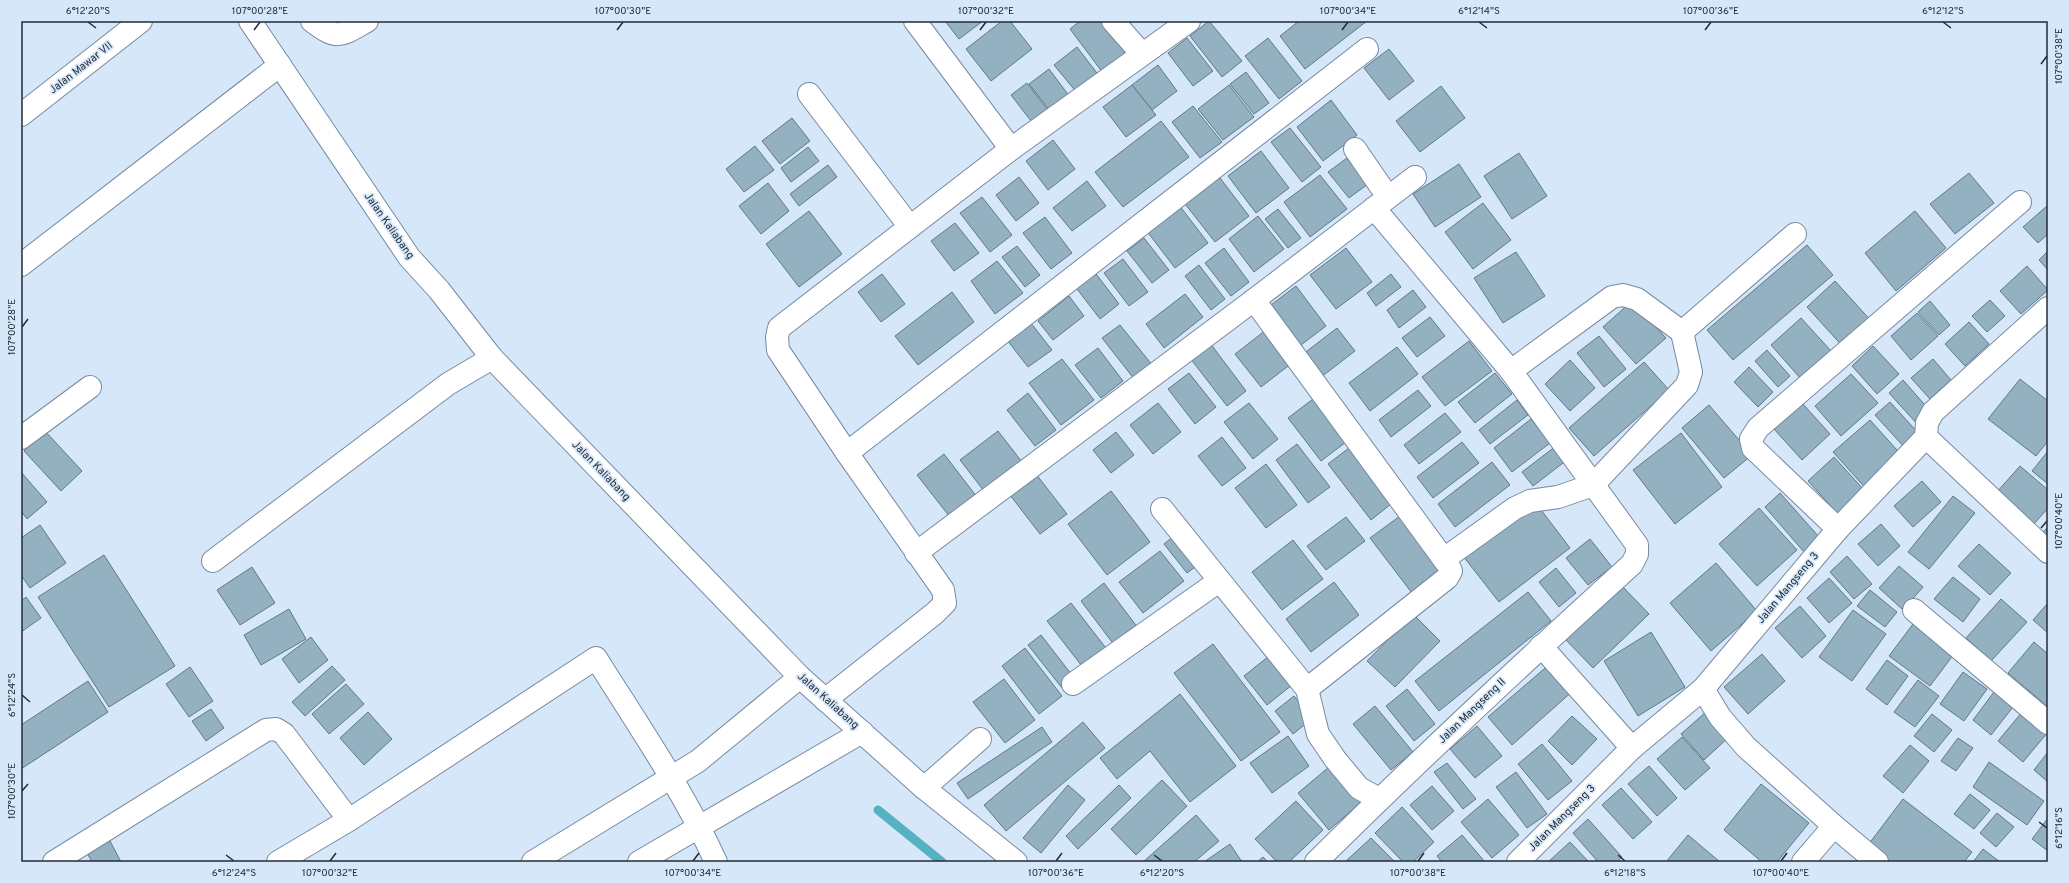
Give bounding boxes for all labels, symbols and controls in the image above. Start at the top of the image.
text: 6°12'20"S [66,5,110,18]
text: 107°00'28"E [232,5,288,18]
text: 107°00'30"E [595,5,651,18]
text: 107°00'32"E [958,5,1014,18]
text: 107°00'34"E [1320,5,1376,18]
text: 6°12'14"S [1458,5,1500,18]
text: 107°00'36"E [1683,5,1739,18]
text: 6°12'12"S [1922,5,1964,18]
text: 107°00'38"E [2053,28,2066,84]
street label: Jalan Mawar VII [46,39,116,97]
street label: Jalan Kaliabang [361,190,417,262]
text: 107°00'28"E [6,299,19,355]
street label: Jalan Kaliabang [569,438,633,504]
text: 107°00'40"E [2053,493,2066,549]
street label: Jalan Mangseng 3 [1754,549,1822,627]
street label: Jalan Kaliabang [794,670,862,732]
text: 6°12'24"S [6,673,19,717]
street label: Jalan Mangseng II [1435,675,1509,747]
text: 107°00'30"E [6,763,19,819]
street label: Jalan Mangseng 3 [1526,782,1598,854]
text: 6°12'16"S [2053,807,2066,849]
text: 6°12'24"S [212,867,256,880]
text: 107°00'32"E [302,867,358,880]
text: 107°00'34"E [665,867,721,880]
text: 107°00'36"E [1028,867,1084,880]
text: 6°12'20"S [1140,867,1184,880]
text: 107°00'38"E [1390,867,1446,880]
text: 6°12'18"S [1604,867,1646,880]
text: 107°00'40"E [1753,867,1809,880]

